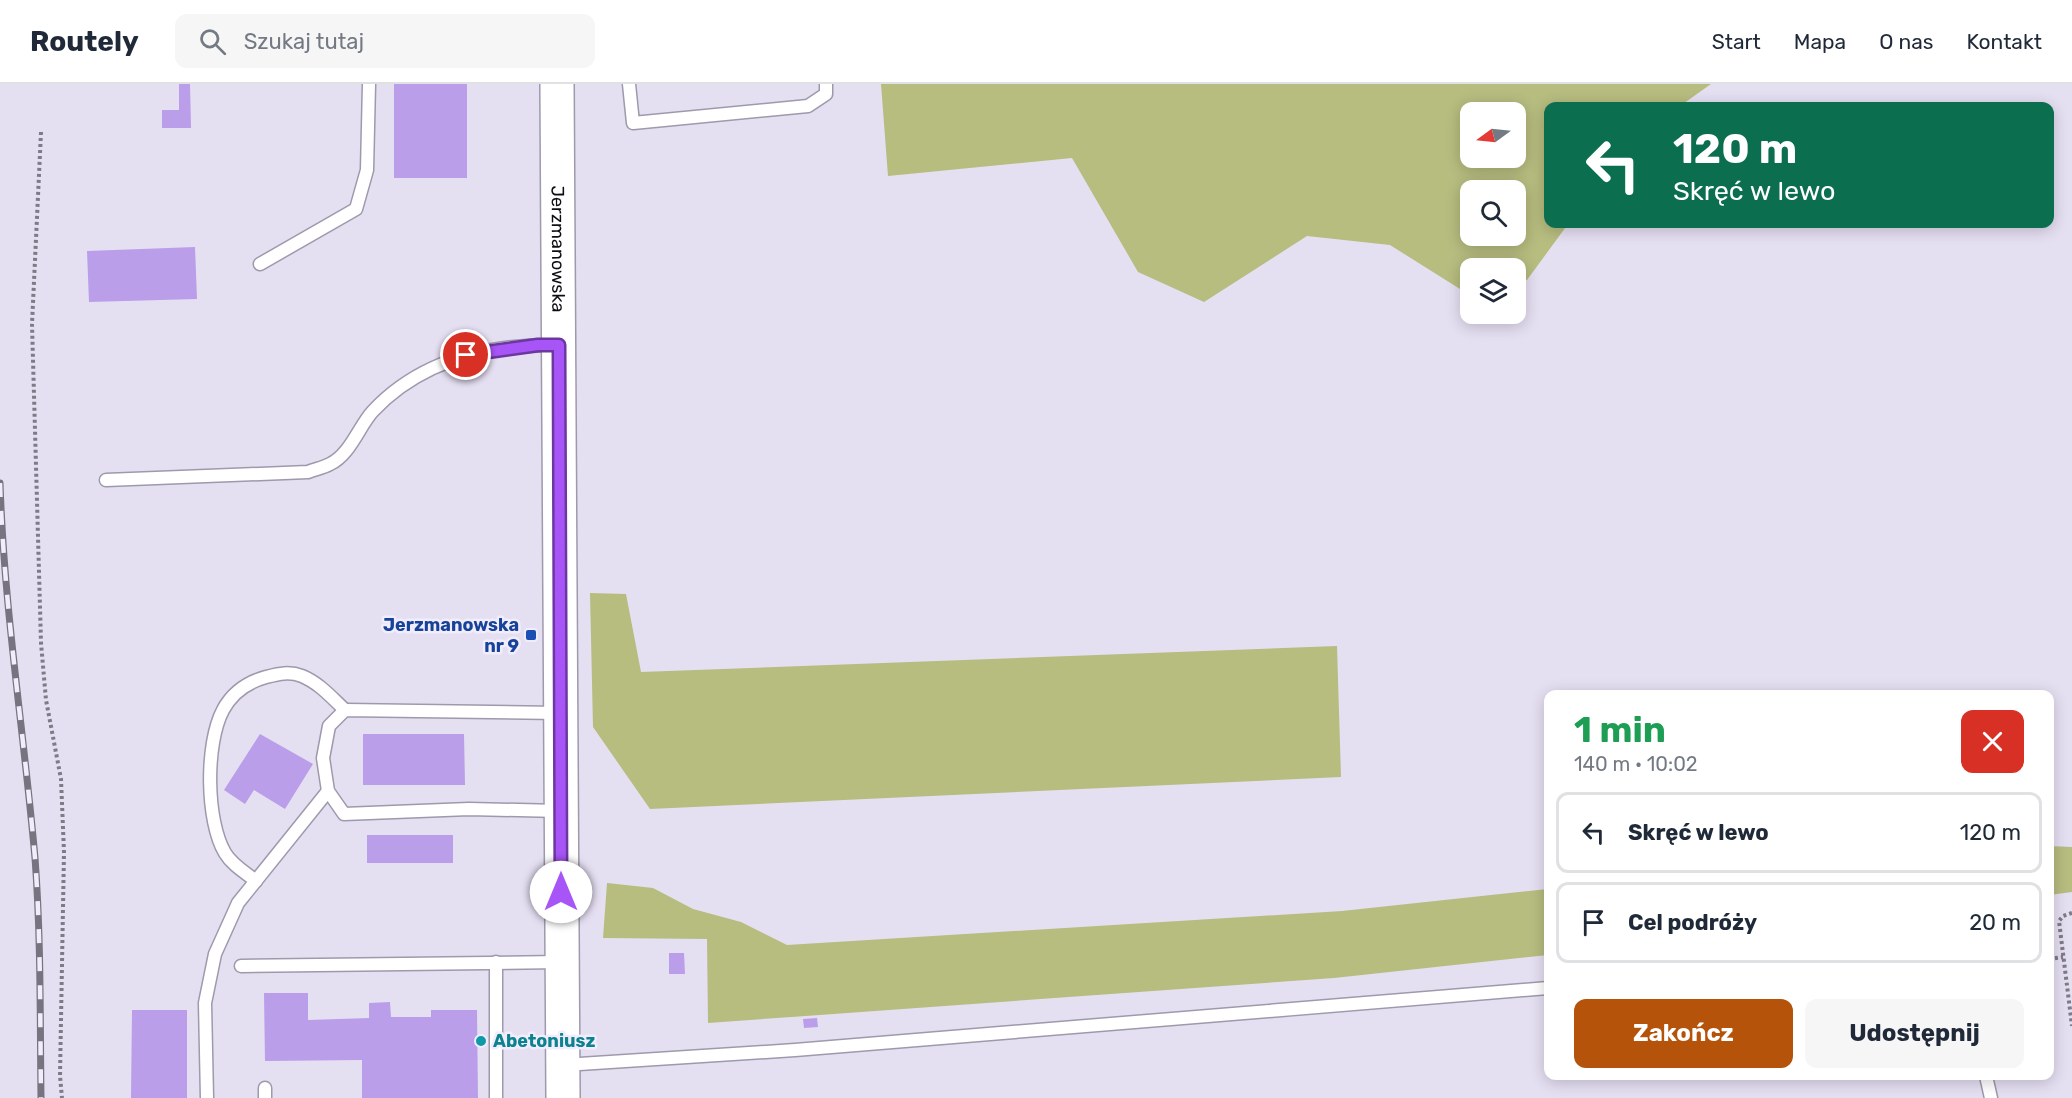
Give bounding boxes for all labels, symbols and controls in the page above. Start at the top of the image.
search box [175,14,595,68]
text: Routely [30,25,139,58]
icon: search [196,25,229,58]
text: Szukaj tutaj [244,28,364,55]
text: Start [1712,29,1761,54]
text: Mapa [1794,29,1846,54]
text: O nas [1879,29,1934,54]
text: Kontakt [1967,29,2042,54]
north arrow [1460,102,1526,168]
map controls [1460,102,1526,324]
text: 120 m [1673,124,1797,174]
icon: left [1574,126,1652,204]
text: Skręć w lewo [1673,175,1836,207]
button: search [1460,180,1526,246]
street label: Jerzmanowska [547,185,569,313]
button: layers [1460,258,1526,324]
pin [440,329,491,380]
icon: arrive [449,338,482,371]
place label: Jerzmanowska nr 9 [383,614,519,657]
marker: Jerzmanowska nr 9 [524,628,538,642]
text: 1 min [1574,708,1666,751]
button: close [1961,710,2024,773]
text: 140 m · 10:02 [1574,752,1698,776]
icon: left [1577,816,1610,849]
text: Skręć w lewo [1628,819,1769,846]
text: 120 m [1960,819,2021,846]
position arrow [529,860,593,924]
icon: arrive [1577,906,1610,939]
text: Cel podróży [1628,909,1757,936]
text: 20 m [1969,909,2021,936]
button: Zakończ [1574,999,1793,1068]
button: Udostępnij [1805,999,2024,1068]
place label: Abetoniusz [493,1030,596,1052]
marker: Abetoniusz [474,1034,488,1048]

